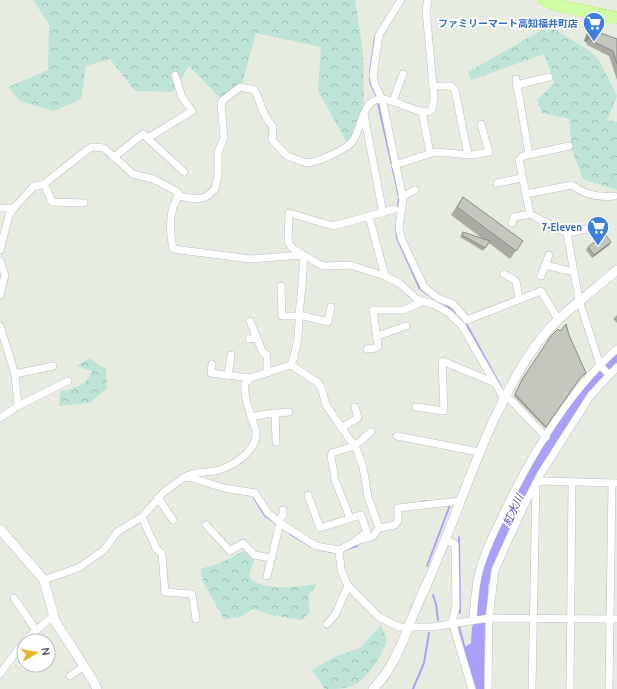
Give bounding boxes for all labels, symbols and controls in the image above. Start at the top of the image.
supermarket icon: ファミリーマート高知福井町店 [581,10,607,43]
place label: ファミリーマート高知福井町店 [438,18,578,29]
supermarket icon: 7-Eleven [585,214,611,247]
place label: 7-Eleven [542,222,582,233]
water label: 紅水川 [501,492,526,527]
north arrow [16,633,56,673]
text: N [39,646,52,656]

